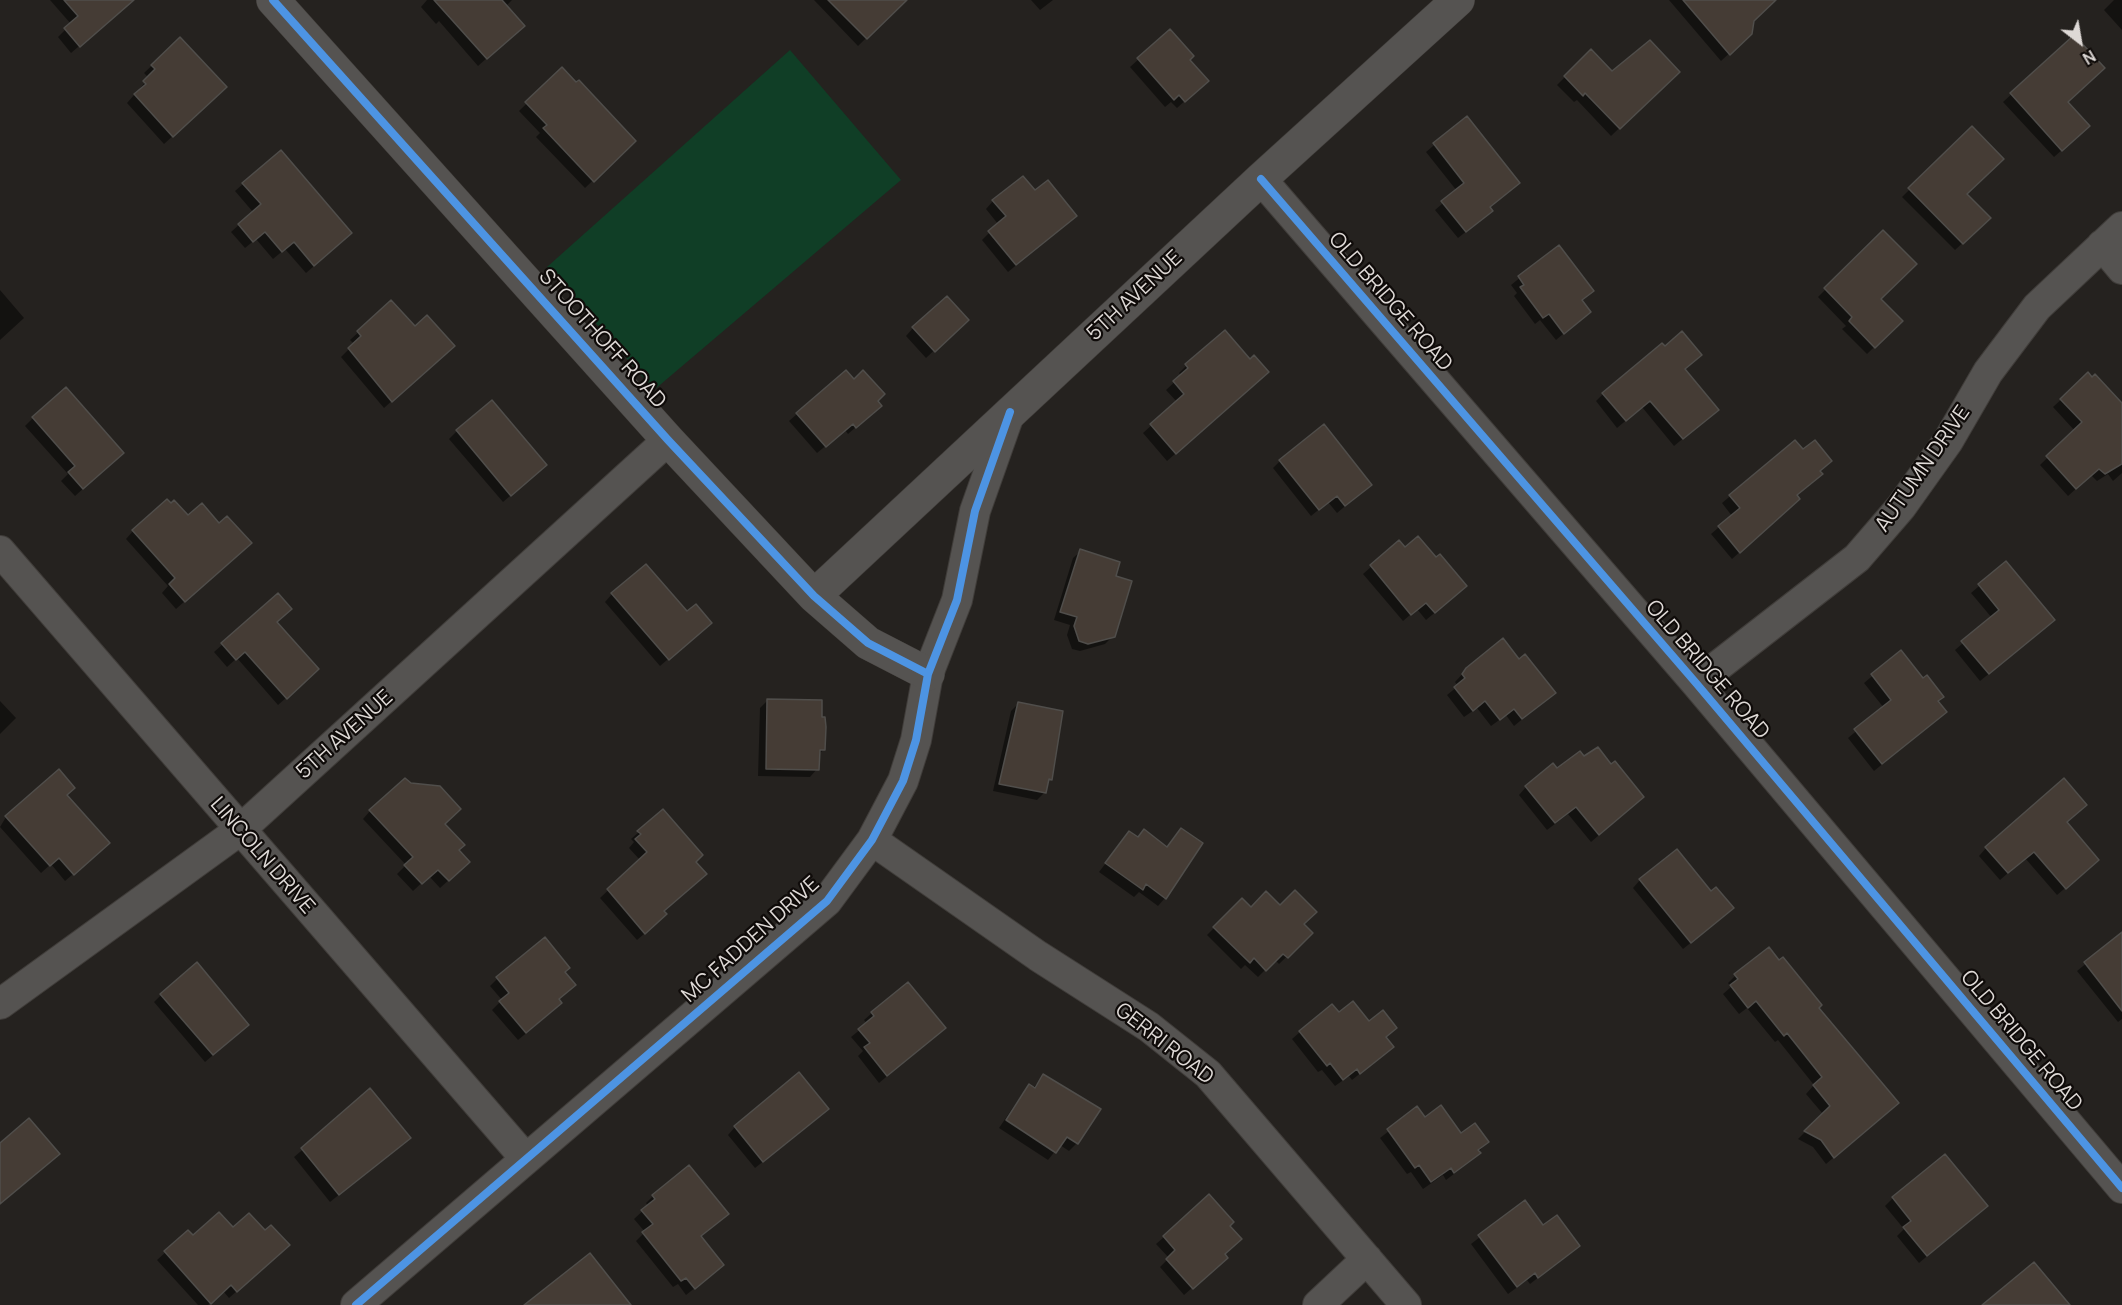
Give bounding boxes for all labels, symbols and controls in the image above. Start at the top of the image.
north arrow [2050,12,2110,72]
text: N [2079,45,2100,70]
street label: OLD BRIDGE ROAD [1323,227,1457,377]
street label: 5TH AVENUE [1082,246,1188,346]
street label: STOOTHOFF ROAD [533,264,671,414]
street label: AUTUMN DRIVE [1870,401,1976,537]
street label: OLD BRIDGE ROAD [1640,595,1774,745]
street label: 5TH AVENUE [292,685,398,785]
street label: LINCOLN DRIVE [204,792,320,920]
street label: MC FADDEN DRIVE [677,872,825,1008]
street label: OLD BRIDGE ROAD [1955,966,2087,1116]
street label: GERRI ROAD [1110,998,1218,1090]

